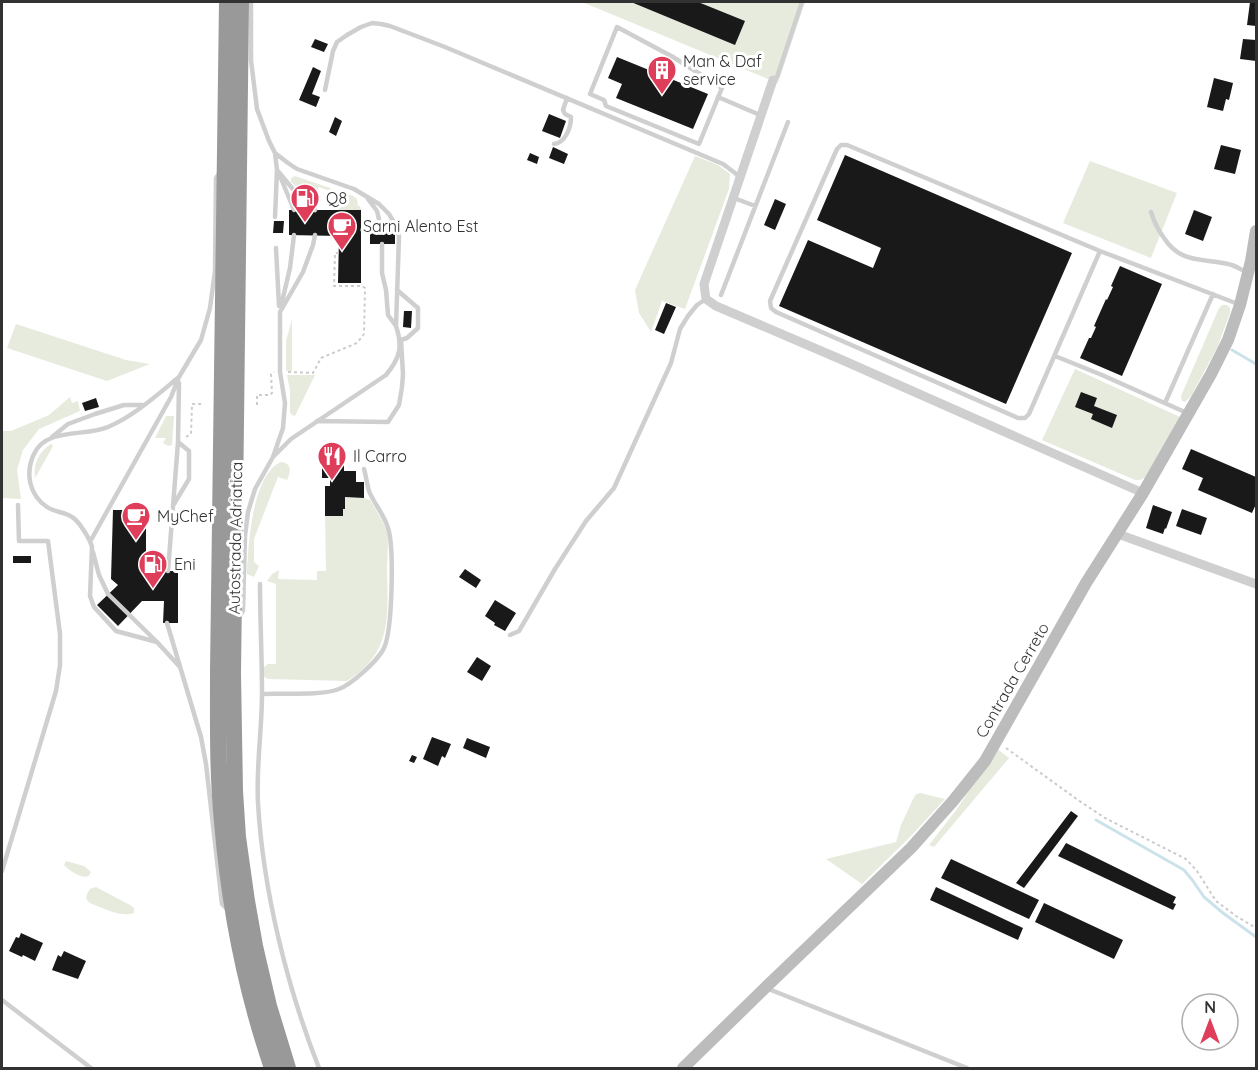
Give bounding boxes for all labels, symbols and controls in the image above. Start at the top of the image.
place label: Man & Daf service [683,51,762,89]
building icon: Man & Daf service [646,54,678,96]
fuel station icon: Q8 [289,182,321,224]
place label: Q8 [326,188,347,208]
cafe icon: Sarni Alento Est [326,210,358,252]
place label: Sarni Alento Est [363,216,478,236]
restaurant icon: Il Carro [316,440,348,482]
place label: Il Carro [353,446,407,466]
street label: Autostrada Adriatica [224,461,246,615]
cafe icon: MyChef [120,500,152,542]
place label: MyChef [157,506,214,526]
fuel station icon: Eni [137,548,169,590]
place label: Eni [174,554,196,574]
street label: Contrada Cerreto [971,619,1053,741]
north arrow [1180,992,1240,1052]
text: N [1204,997,1216,1017]

